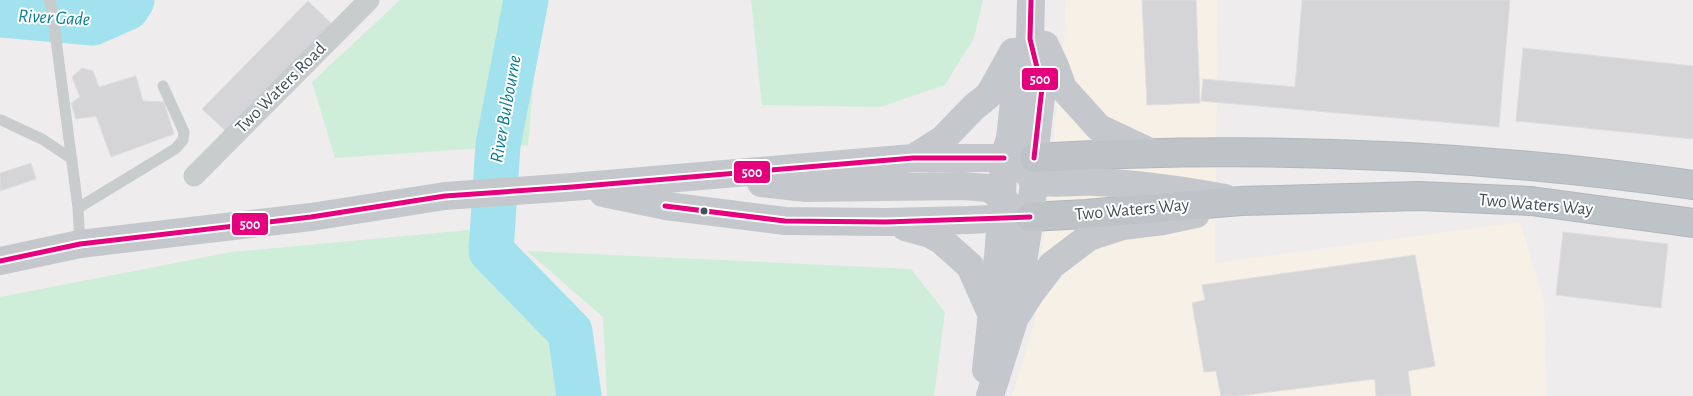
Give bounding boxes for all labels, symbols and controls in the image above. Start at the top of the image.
water label: River Gade [17,7,91,29]
street label: Two Waters Road [232,39,330,137]
water label: River Bulbourne [487,54,525,164]
line badge: 500 [1021,67,1059,91]
text: 500 [1030,73,1050,87]
line badge: 500 [733,160,771,184]
text: 500 [742,166,762,180]
street label: Two Waters Way [1478,191,1594,219]
street label: Two Waters Way [1074,196,1190,224]
unlabelled marker [699,206,709,216]
line badge: 500 [231,212,269,236]
text: 500 [240,218,260,232]

